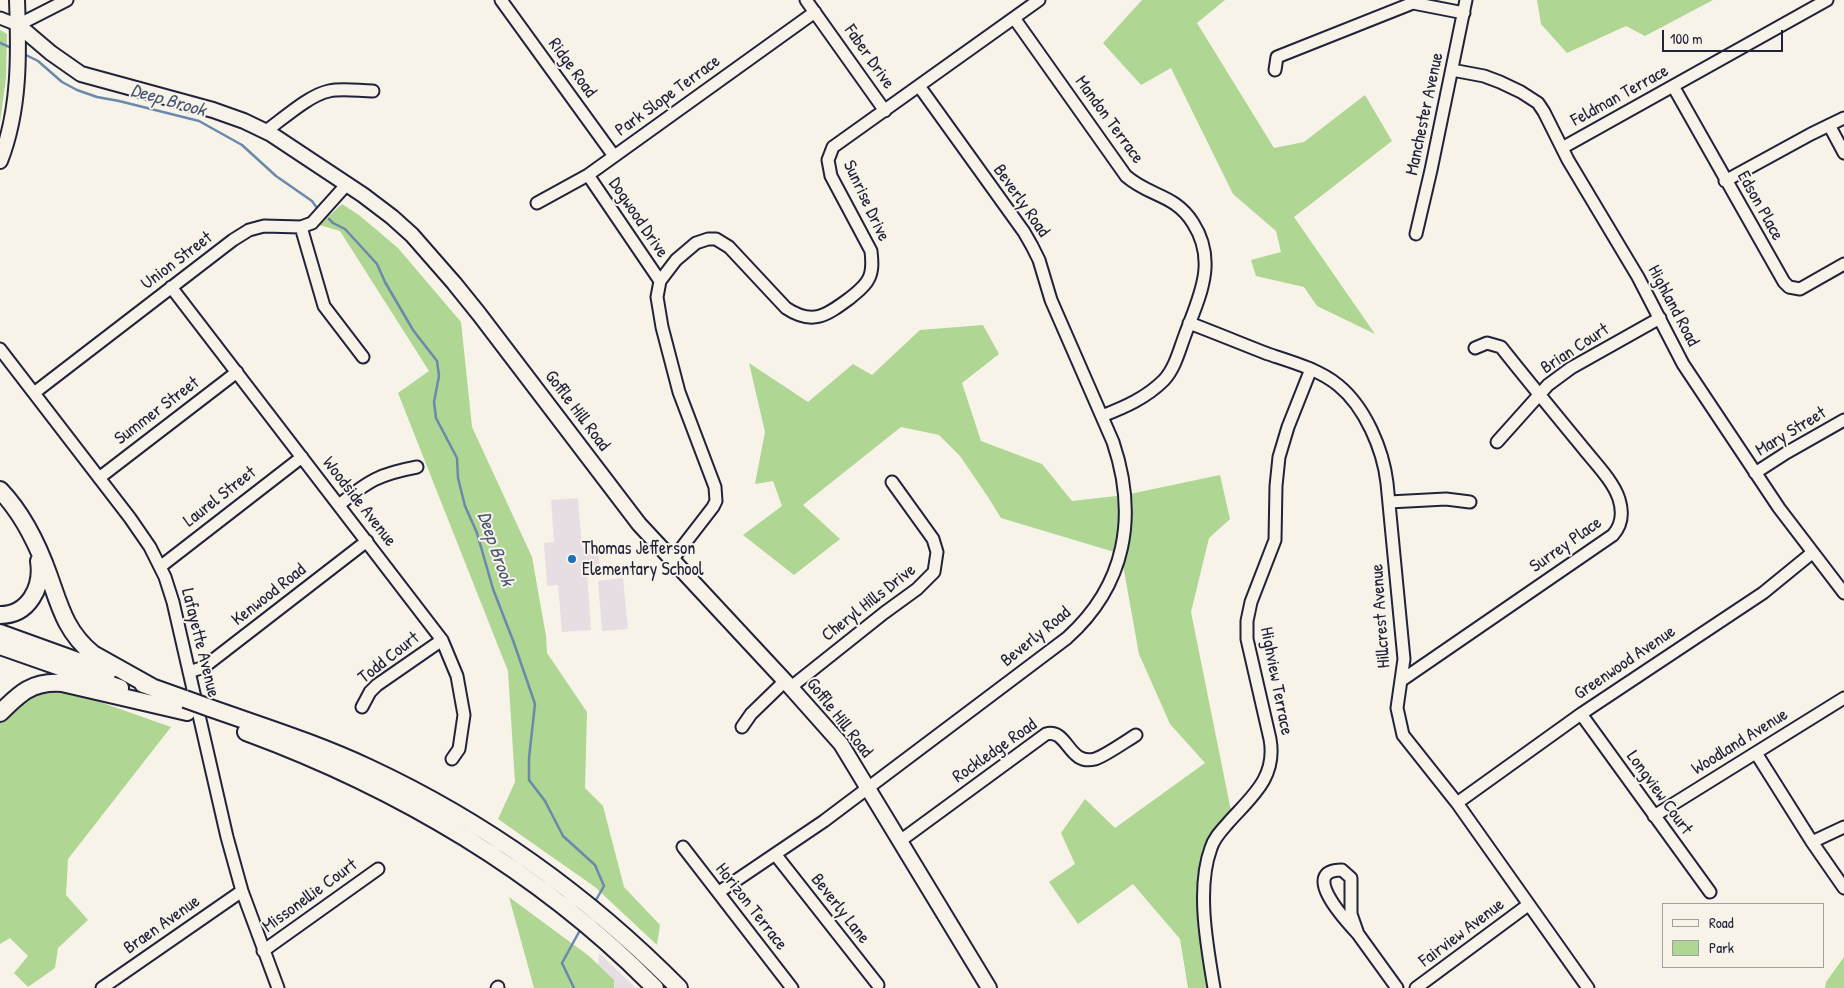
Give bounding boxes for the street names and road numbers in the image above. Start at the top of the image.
street label: Faber Drive [839,21,899,93]
street label: Ridge Road [543,34,601,102]
street label: Park Slope Terrace [611,51,725,141]
street label: Manchester Avenue [1401,51,1449,177]
street label: Feldman Terrace [1568,60,1672,132]
street label: Mandon Terrace [1070,72,1148,168]
street label: Sunrise Drive [838,157,894,245]
street label: Beverly Road [988,161,1054,241]
street label: Edson Place [1732,167,1788,245]
street label: Dogwood Drive [603,174,673,262]
street label: Union Street [137,227,217,295]
street label: Highland Road [1643,262,1703,350]
street label: Brian Court [1537,319,1613,379]
street label: Goffle Hill Road [540,366,614,456]
street label: Summer Street [111,372,203,450]
street label: Mary Street [1752,403,1830,461]
street label: Woodside Avenue [317,453,401,551]
street label: Laurel Street [180,462,260,532]
street label: Surrey Place [1526,512,1606,578]
street label: Kenwood Road [228,559,310,631]
street label: Cheryl Hills Drive [818,560,920,646]
street label: Hillcrest Avenue [1367,563,1395,669]
street label: Lafayette Avenue [176,586,224,700]
street label: Beverly Road [997,602,1075,672]
street label: Greenwood Avenue [1570,621,1680,705]
street label: Highview Terrace [1255,625,1297,737]
street label: Todd Court [354,628,424,688]
street label: Goffle Hill Road [801,674,877,762]
street label: Woodland Avenue [1688,704,1792,780]
street label: Rockledge Road [949,714,1041,788]
street label: Longview Court [1621,747,1697,839]
street label: Missonellie Court [258,854,362,938]
street label: Horizon Terrace [710,859,792,955]
street label: Beverly Lane [806,870,874,948]
street label: Braen Avenue [120,891,204,959]
street label: Fairview Avenue [1415,894,1509,972]

